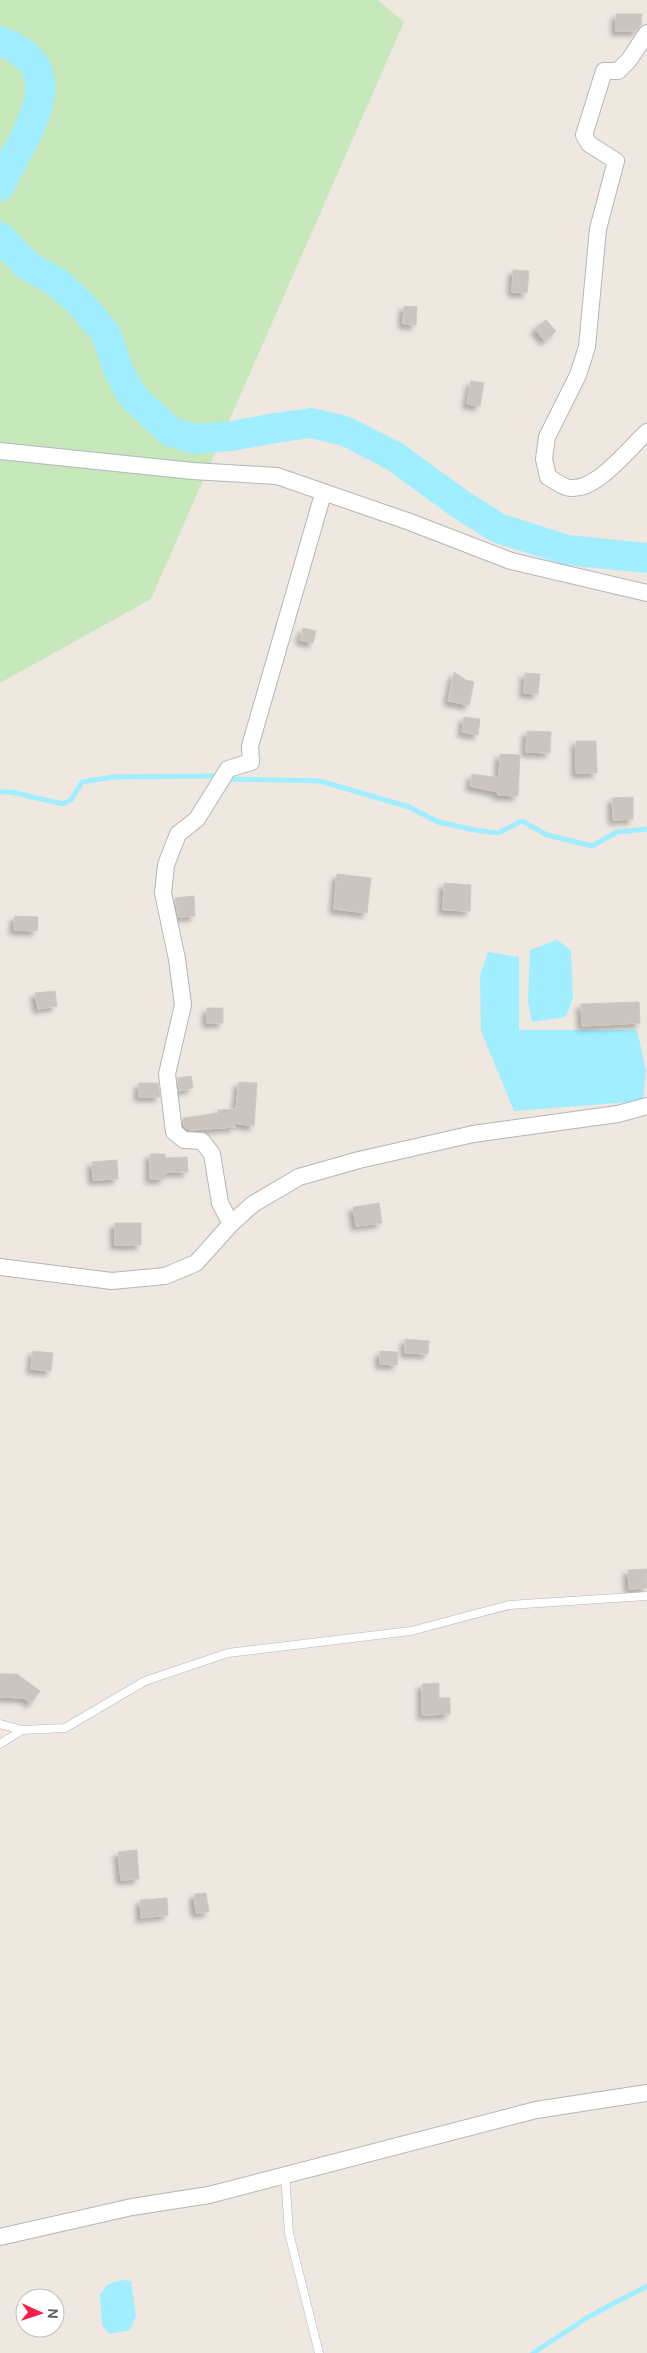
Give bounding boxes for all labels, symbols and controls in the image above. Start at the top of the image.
north arrow [15,2288,65,2338]
text: N [44,2308,62,2319]

